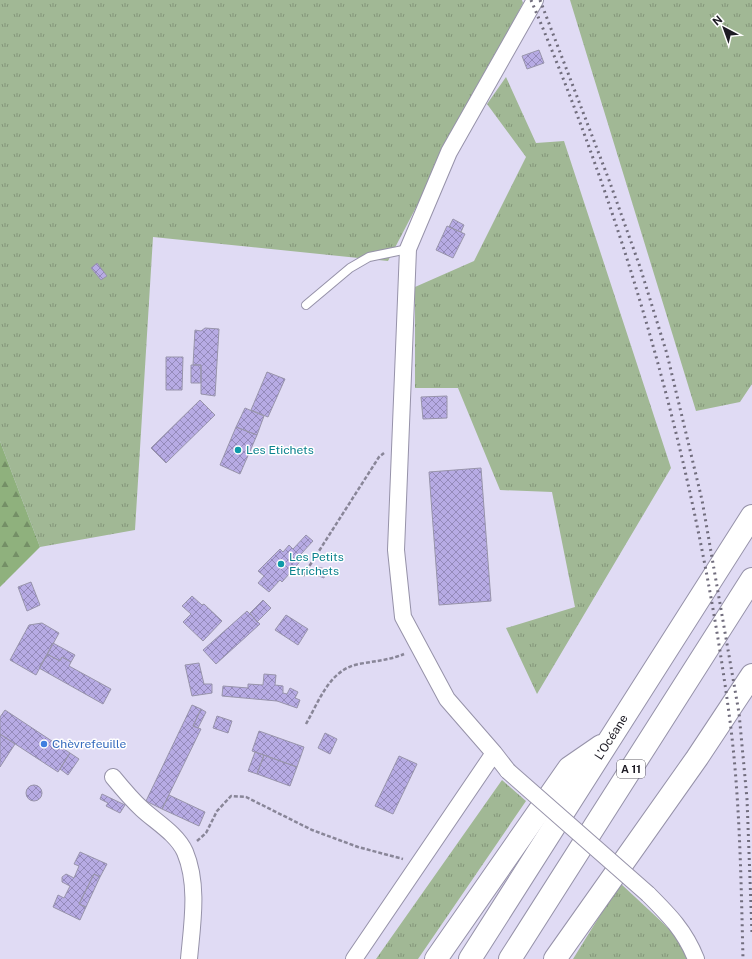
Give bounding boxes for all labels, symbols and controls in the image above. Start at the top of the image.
north arrow [704,8,744,48]
text: N [710,13,725,28]
place label: Les Etichets [246,443,314,457]
marker: Les Etichets [233,445,243,455]
place label: Les Petits Etrichets [289,550,344,578]
marker: Les Petits Etrichets [276,559,286,569]
street label: L’Océane [592,712,631,762]
place label: Chèvrefeuille [52,737,126,751]
marker: Chèvrefeuille [39,739,49,749]
road number: A 11 [617,760,645,778]

